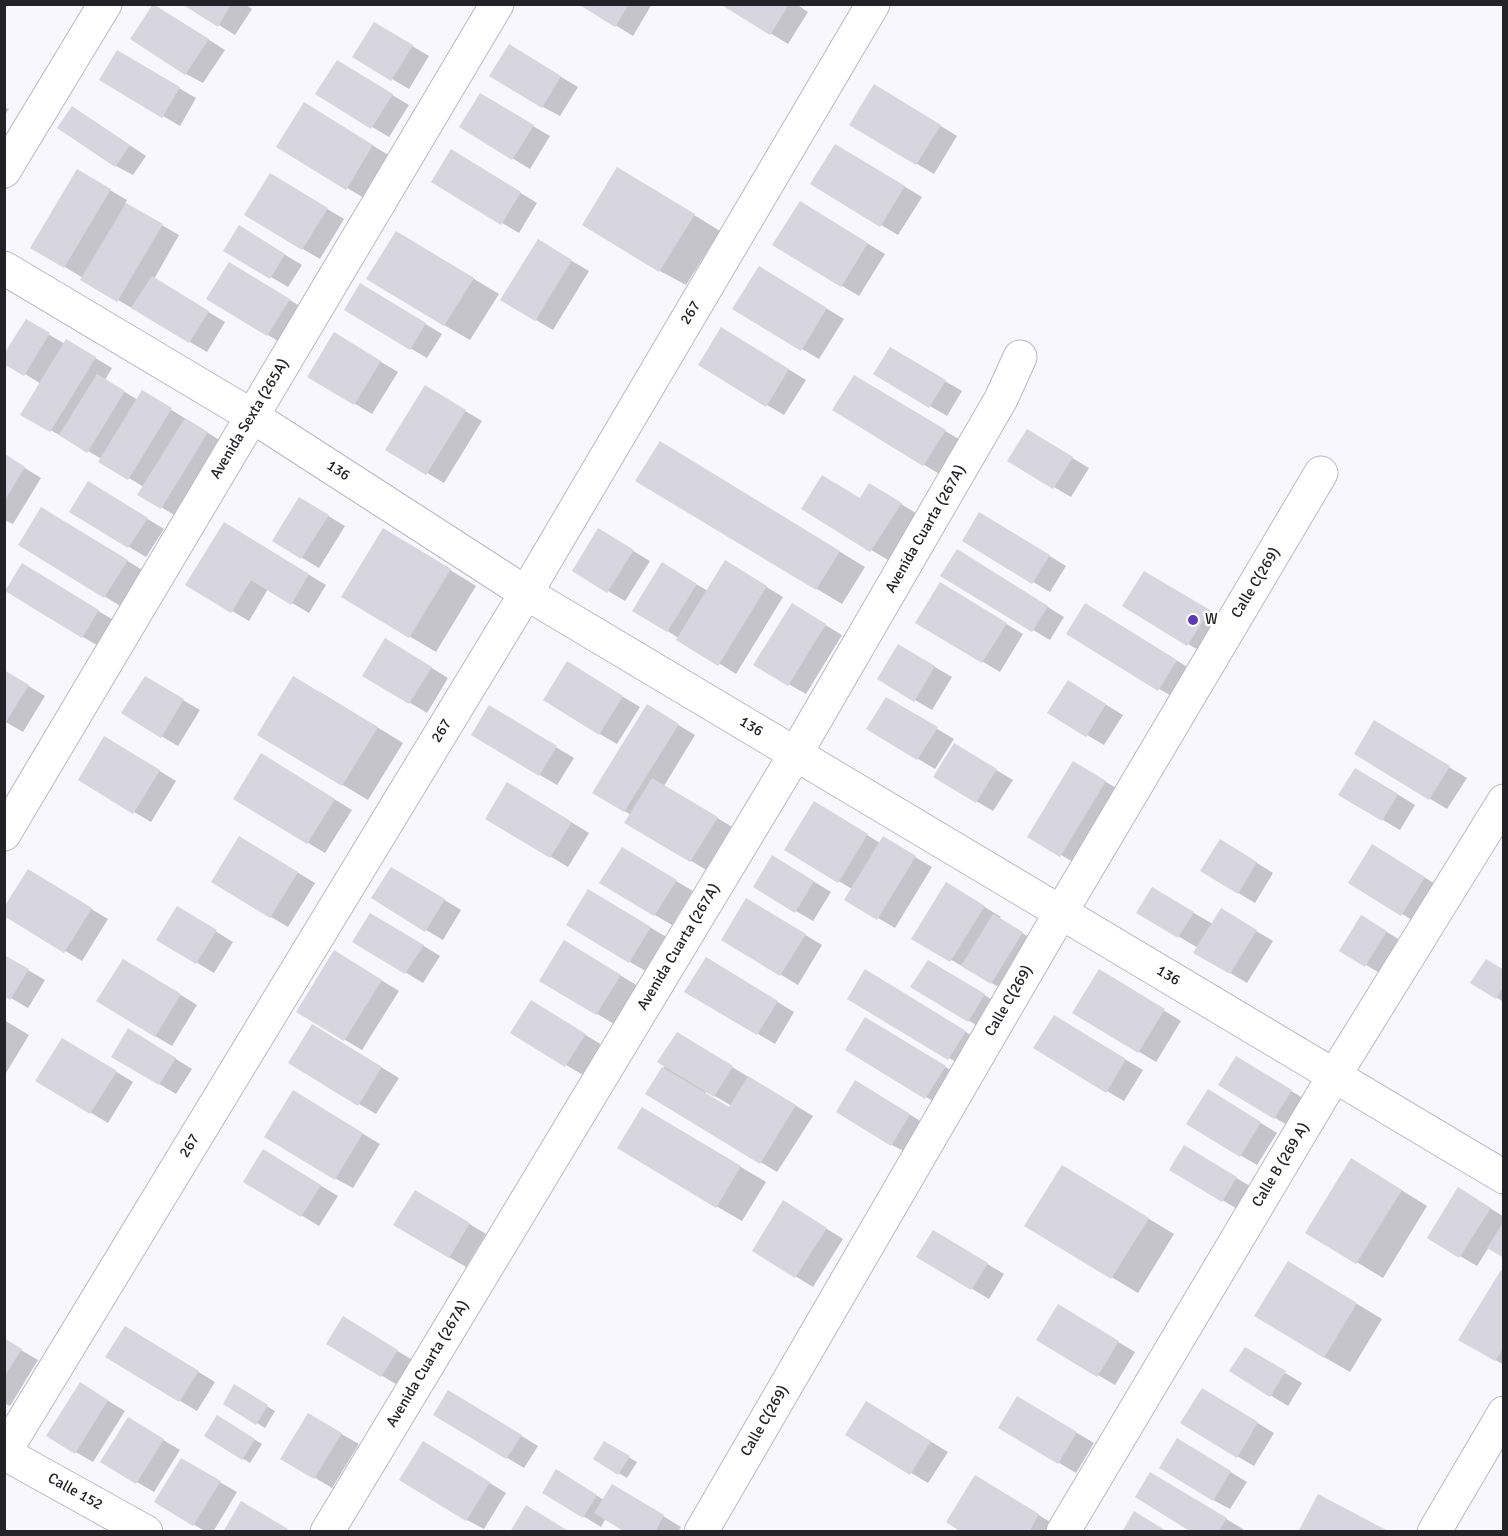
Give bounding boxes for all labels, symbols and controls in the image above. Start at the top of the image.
street label: 267 [677,298,705,328]
street label: Avenida Sexta (265A) [207,356,293,482]
street label: 136 [323,457,353,485]
street label: Avenida Cuarta (267A) [882,462,970,596]
street label: Calle C(269) [1228,544,1284,622]
place label: W [1205,611,1218,629]
marker: W [1186,613,1200,627]
street label: 136 [736,713,766,741]
street label: 267 [428,716,456,746]
street label: Avenida Cuarta (267A) [634,880,724,1014]
street label: Calle C(269) [981,962,1037,1040]
street label: 136 [1153,962,1183,990]
street label: Calle B (269 A) [1249,1119,1313,1211]
street label: 267 [176,1131,204,1161]
street label: Avenida Cuarta (267A) [383,1297,473,1431]
street label: Calle C(269) [737,1382,793,1460]
street label: Calle 152 [44,1470,106,1514]

